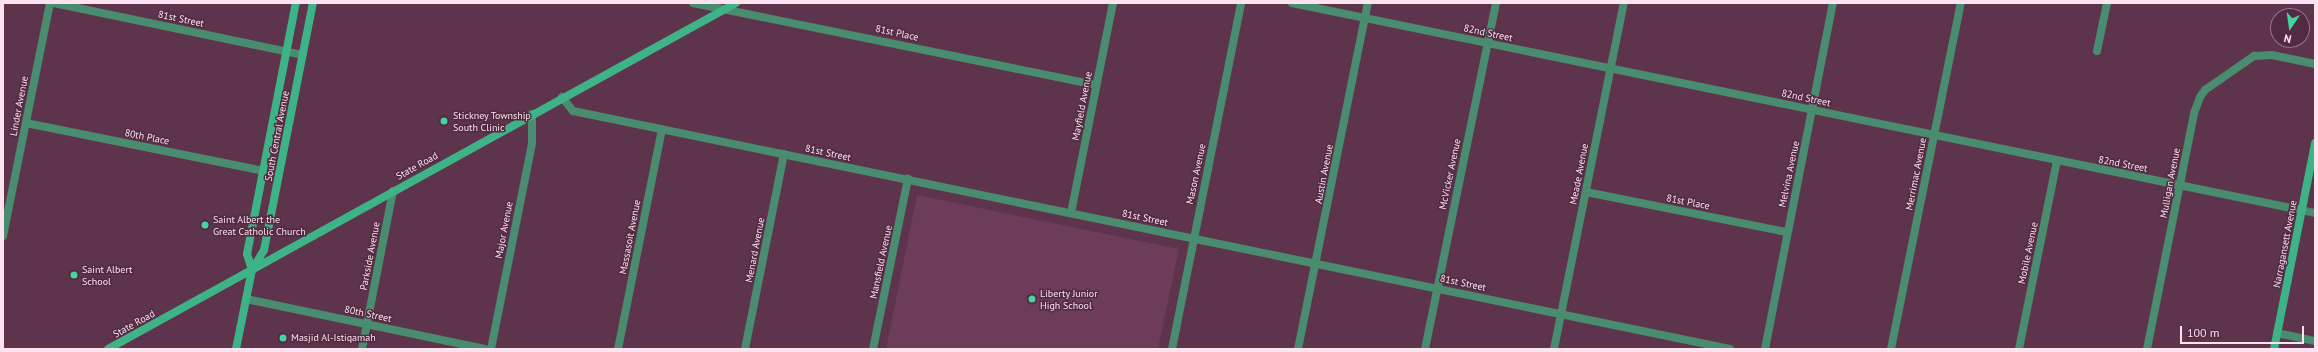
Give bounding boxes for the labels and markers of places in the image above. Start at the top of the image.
place label: Stickney Township South Clinic [453,109,531,132]
marker: Stickney Township South Clinic [438,115,450,127]
place label: Saint Albert the Great Catholic Church [213,213,306,236]
marker: Saint Albert the Great Catholic Church [200,220,210,230]
place label: Saint Albert School [82,263,133,286]
marker: Saint Albert School [69,270,79,280]
place label: Liberty Junior High School [1040,287,1098,310]
marker: Liberty Junior High School [1027,294,1037,304]
place label: Masjid Al-Istiqamah [291,332,376,344]
marker: Masjid Al-Istiqamah [278,333,288,343]

